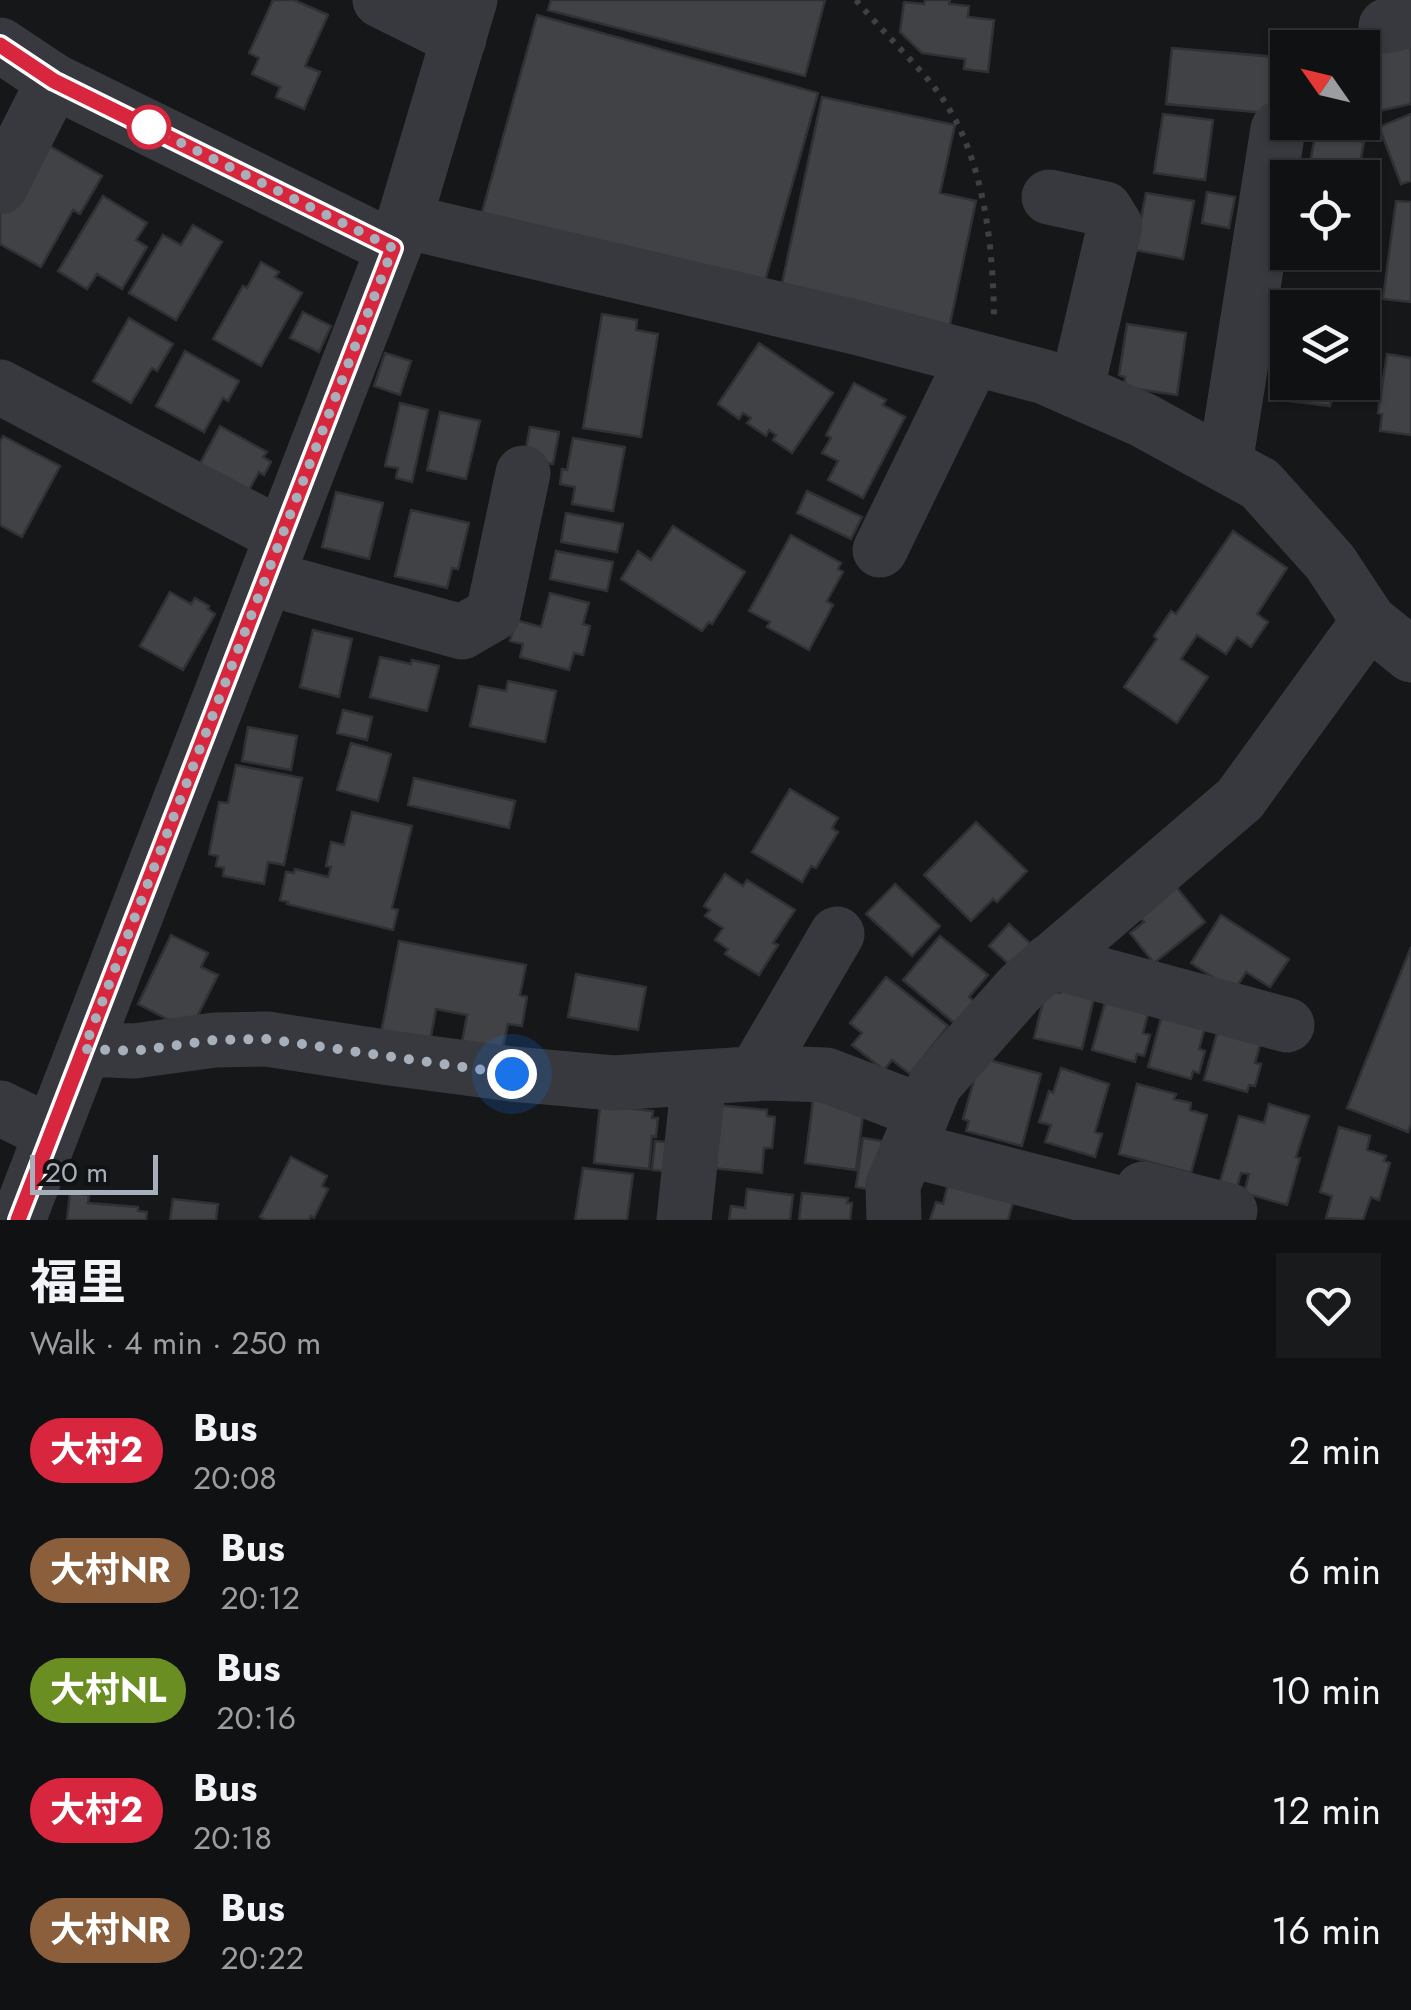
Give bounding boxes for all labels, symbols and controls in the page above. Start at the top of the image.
north arrow [1270,30,1380,140]
map controls [1270,30,1380,400]
unlabelled marker [128,106,170,148]
button: locate [1270,160,1380,270]
button: layers [1270,290,1380,400]
your location [487,1049,537,1099]
scale bar [30,1150,158,1194]
text: 20 m [45,1152,108,1193]
text: 福里 [30,1248,126,1317]
button: heart [1276,1253,1381,1358]
text: Walk · 4 min · 250 m [30,1320,321,1366]
text: Bus [193,1400,257,1455]
text: 2 min [1289,1423,1381,1478]
text: 大村2 [50,1425,143,1475]
text: 20:08 [193,1455,277,1501]
text: Bus [220,1520,285,1575]
text: 6 min [1288,1543,1381,1598]
text: 大村NR [50,1545,170,1595]
text: 20:12 [220,1575,300,1621]
text: Bus [216,1640,281,1695]
text: 10 min [1270,1663,1381,1718]
text: 大村NL [50,1665,166,1715]
text: 20:16 [216,1695,296,1741]
text: Bus [193,1760,257,1815]
text: 12 min [1271,1783,1381,1838]
text: 大村2 [50,1785,143,1835]
text: 20:18 [193,1815,272,1861]
text: Bus [220,1880,285,1935]
text: 16 min [1271,1903,1381,1958]
text: 大村NR [50,1905,170,1955]
text: 20:22 [220,1935,304,1981]

